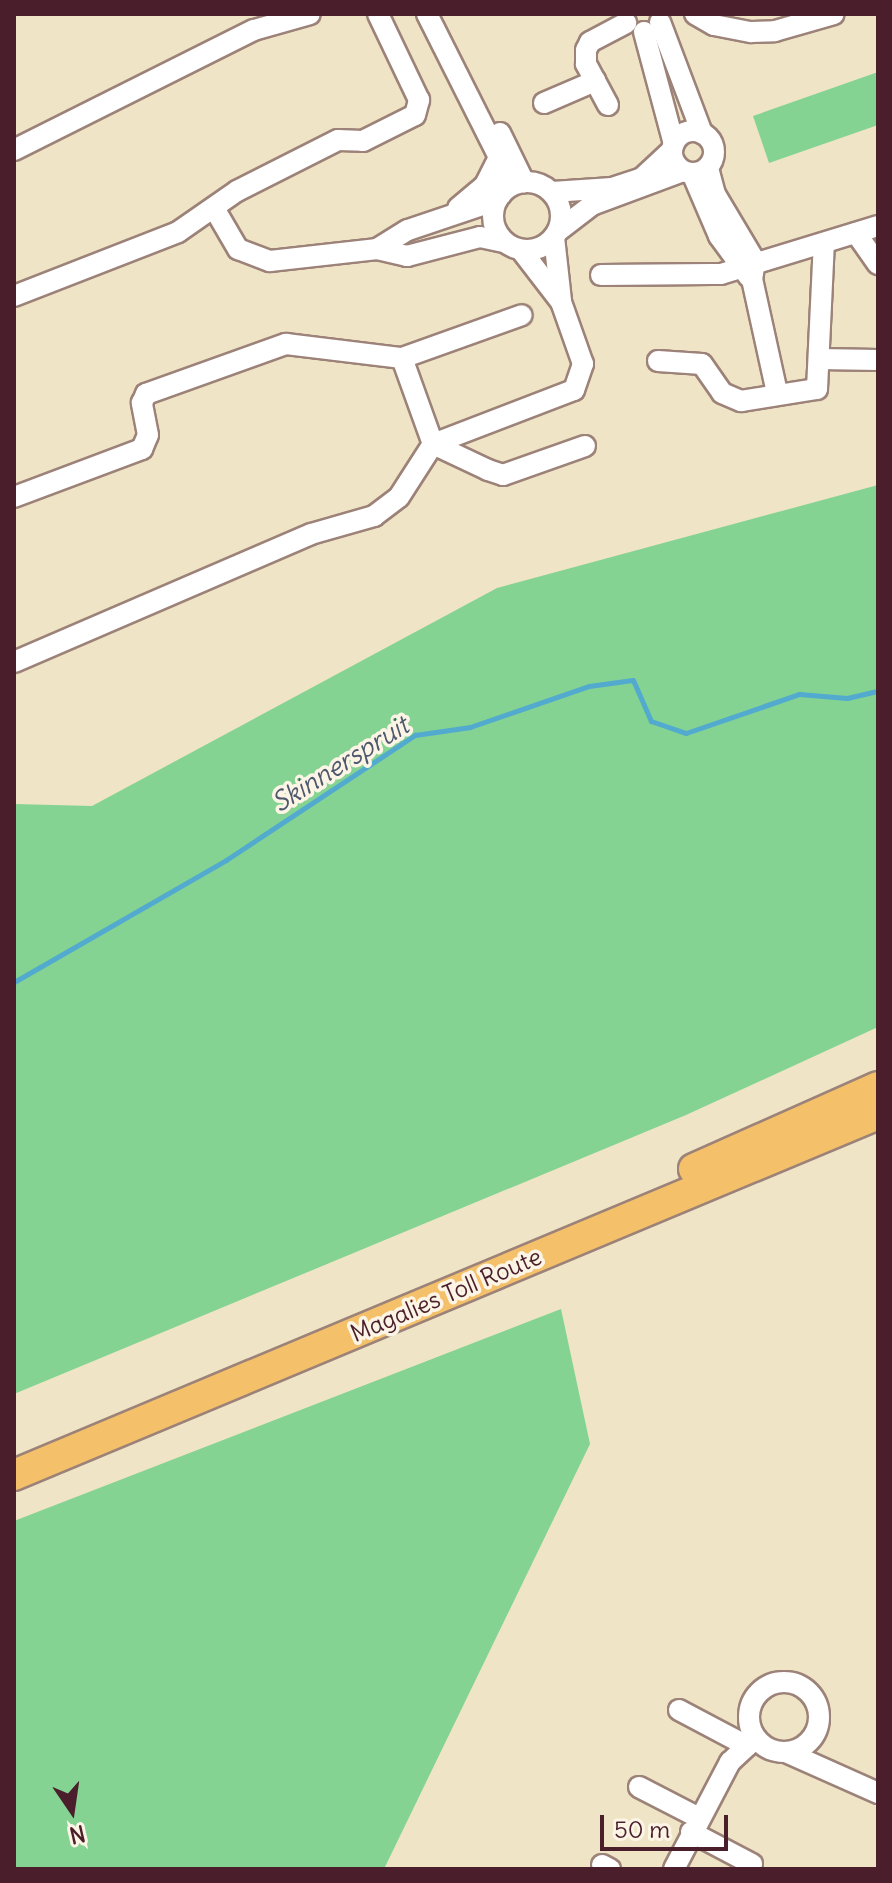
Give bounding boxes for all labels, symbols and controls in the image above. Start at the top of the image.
water label: Skinnerspruit [266,710,414,818]
street label: Magalies Toll Route [346,1242,546,1348]
north arrow [32,1771,112,1851]
scale bar [604,1799,732,1849]
text: 50 m [614,1814,670,1844]
text: N [67,1819,88,1850]

